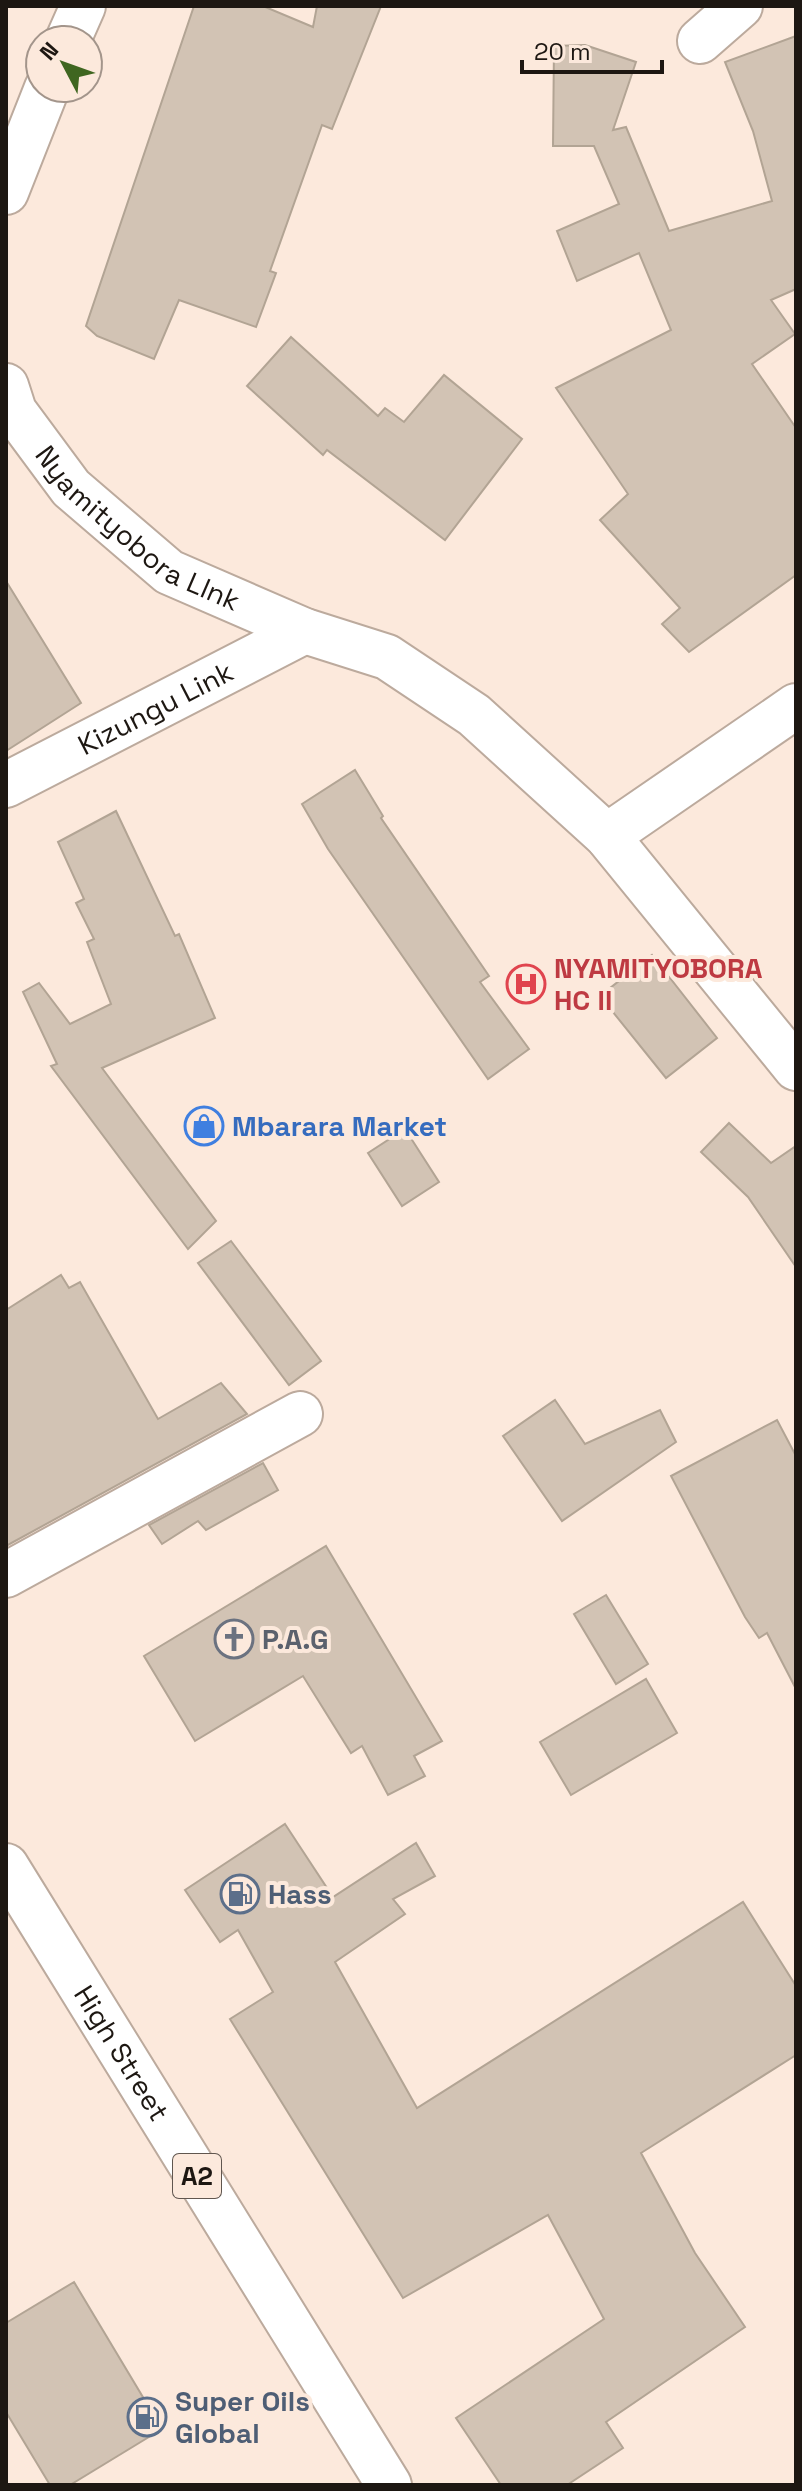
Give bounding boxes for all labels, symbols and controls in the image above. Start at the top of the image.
north arrow [24,24,104,104]
scale bar [522,24,662,74]
text: N [34,36,64,66]
text: 20 m [534,36,591,67]
street label: Nyamityobora LInk [28,438,245,619]
street label: Kizungu Link [72,653,239,763]
place label: NYAMITYOBORA HC II [554,950,763,1018]
hospital icon: NYAMITYOBORA HC II [505,963,547,1005]
shop icon: Mbarara Market [183,1105,225,1147]
place label: Mbarara Market [232,1108,447,1144]
church icon: P.A.G [213,1618,255,1660]
place label: P.A.G [262,1621,329,1657]
fuel station icon: Hass [219,1873,261,1915]
place label: Hass [268,1876,332,1912]
street label: High Street [66,1978,177,2128]
road number: A2 [173,2154,221,2198]
place label: Super Oils Global [175,2383,310,2451]
fuel station icon: Super Oils Global [126,2396,168,2438]

